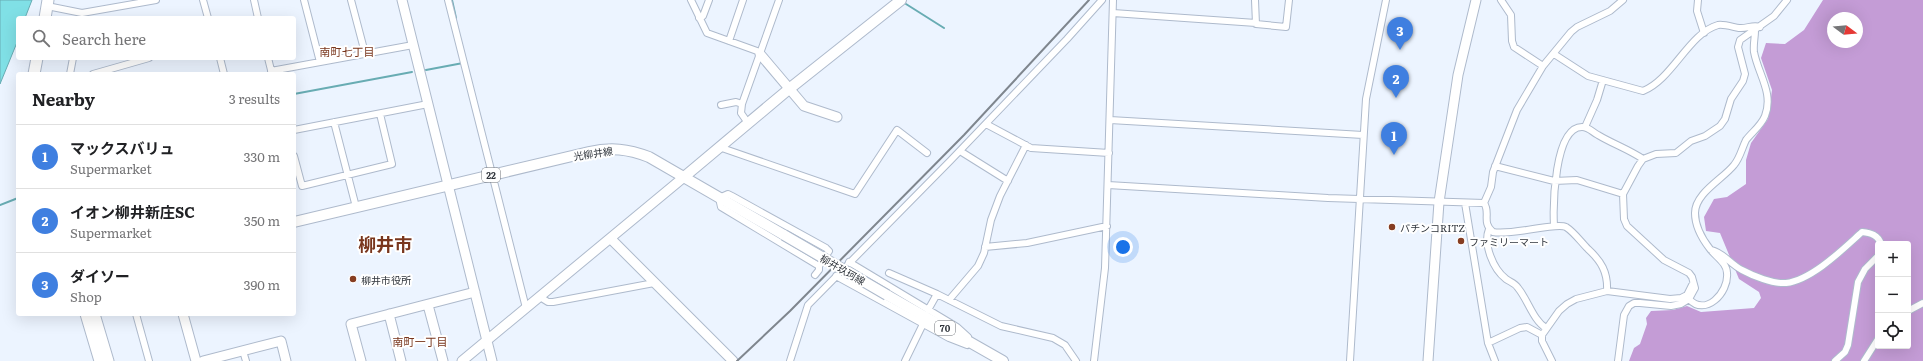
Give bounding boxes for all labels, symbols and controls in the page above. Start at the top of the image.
north arrow [1827,12,1863,48]
search box [16,16,296,60]
pin: 3 [1387,17,1413,50]
icon: search [30,27,52,49]
text: Search here [62,27,146,50]
district label: 南町七丁目 [320,43,375,59]
pin: 2 [1383,65,1409,98]
text: Nearby [32,86,95,111]
text: 3 results [229,89,280,108]
pin: 1 [1381,122,1407,155]
text: マックスバリュ [70,136,175,159]
street label: 光柳井線 [572,142,614,164]
text: 1 [42,147,48,166]
text: 330 m [244,147,280,166]
text: Supermarket [70,159,152,178]
road number: 22 [482,168,500,182]
text: イオン柳井新庄SC [70,200,195,223]
text: 2 [42,211,48,230]
text: 350 m [244,211,280,230]
place label: パチンコRITZ [1400,220,1465,235]
marker: パチンコRITZ [1387,222,1397,232]
text: Supermarket [70,223,152,242]
district label: 柳井市 [358,230,412,257]
place label: ファミリーマート [1469,234,1549,249]
marker: ファミリーマート [1456,236,1466,246]
your location [1113,237,1133,257]
map controls [1875,241,1911,349]
button: + [1875,241,1911,277]
street label: 柳井玖珂線 [818,250,868,288]
text: ダイソー [70,264,130,287]
place label: 柳井市役所 [361,272,411,287]
marker: 柳井市役所 [348,274,358,284]
text: 3 [41,275,49,294]
text: 390 m [243,275,280,294]
button: − [1875,277,1911,313]
text: Shop [70,287,102,306]
button: locate [1875,313,1911,349]
road number: 70 [935,321,955,335]
district label: 南町一丁目 [393,333,448,349]

